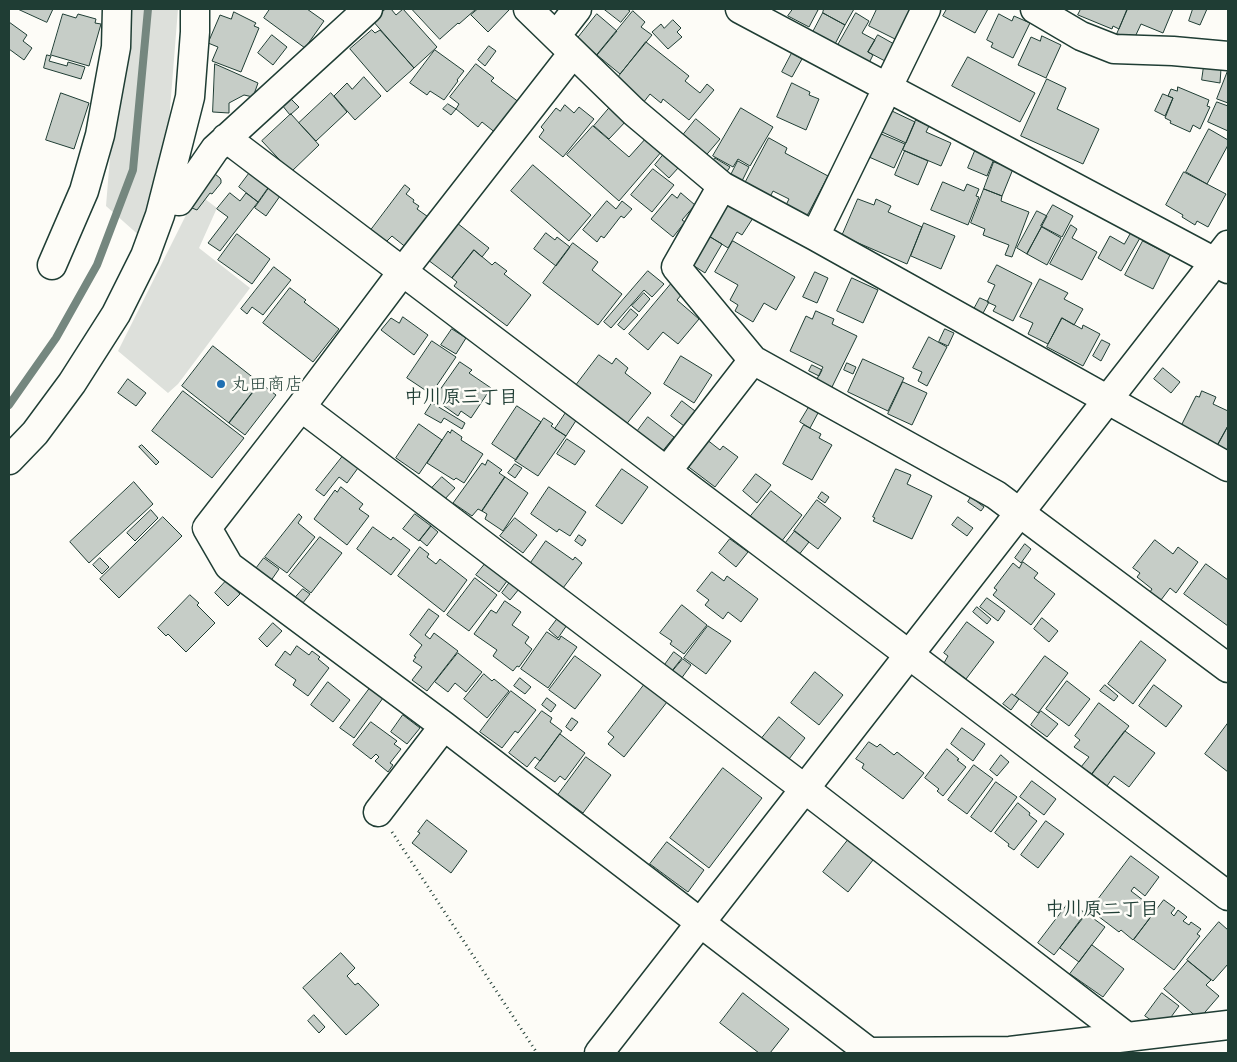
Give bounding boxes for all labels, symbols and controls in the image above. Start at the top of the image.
place label: 丸田商店 [231,373,303,395]
marker: 丸田商店 [215,378,227,390]
district label: 中川原三丁目 [404,386,518,408]
district label: 中川原二丁目 [1045,898,1159,920]

